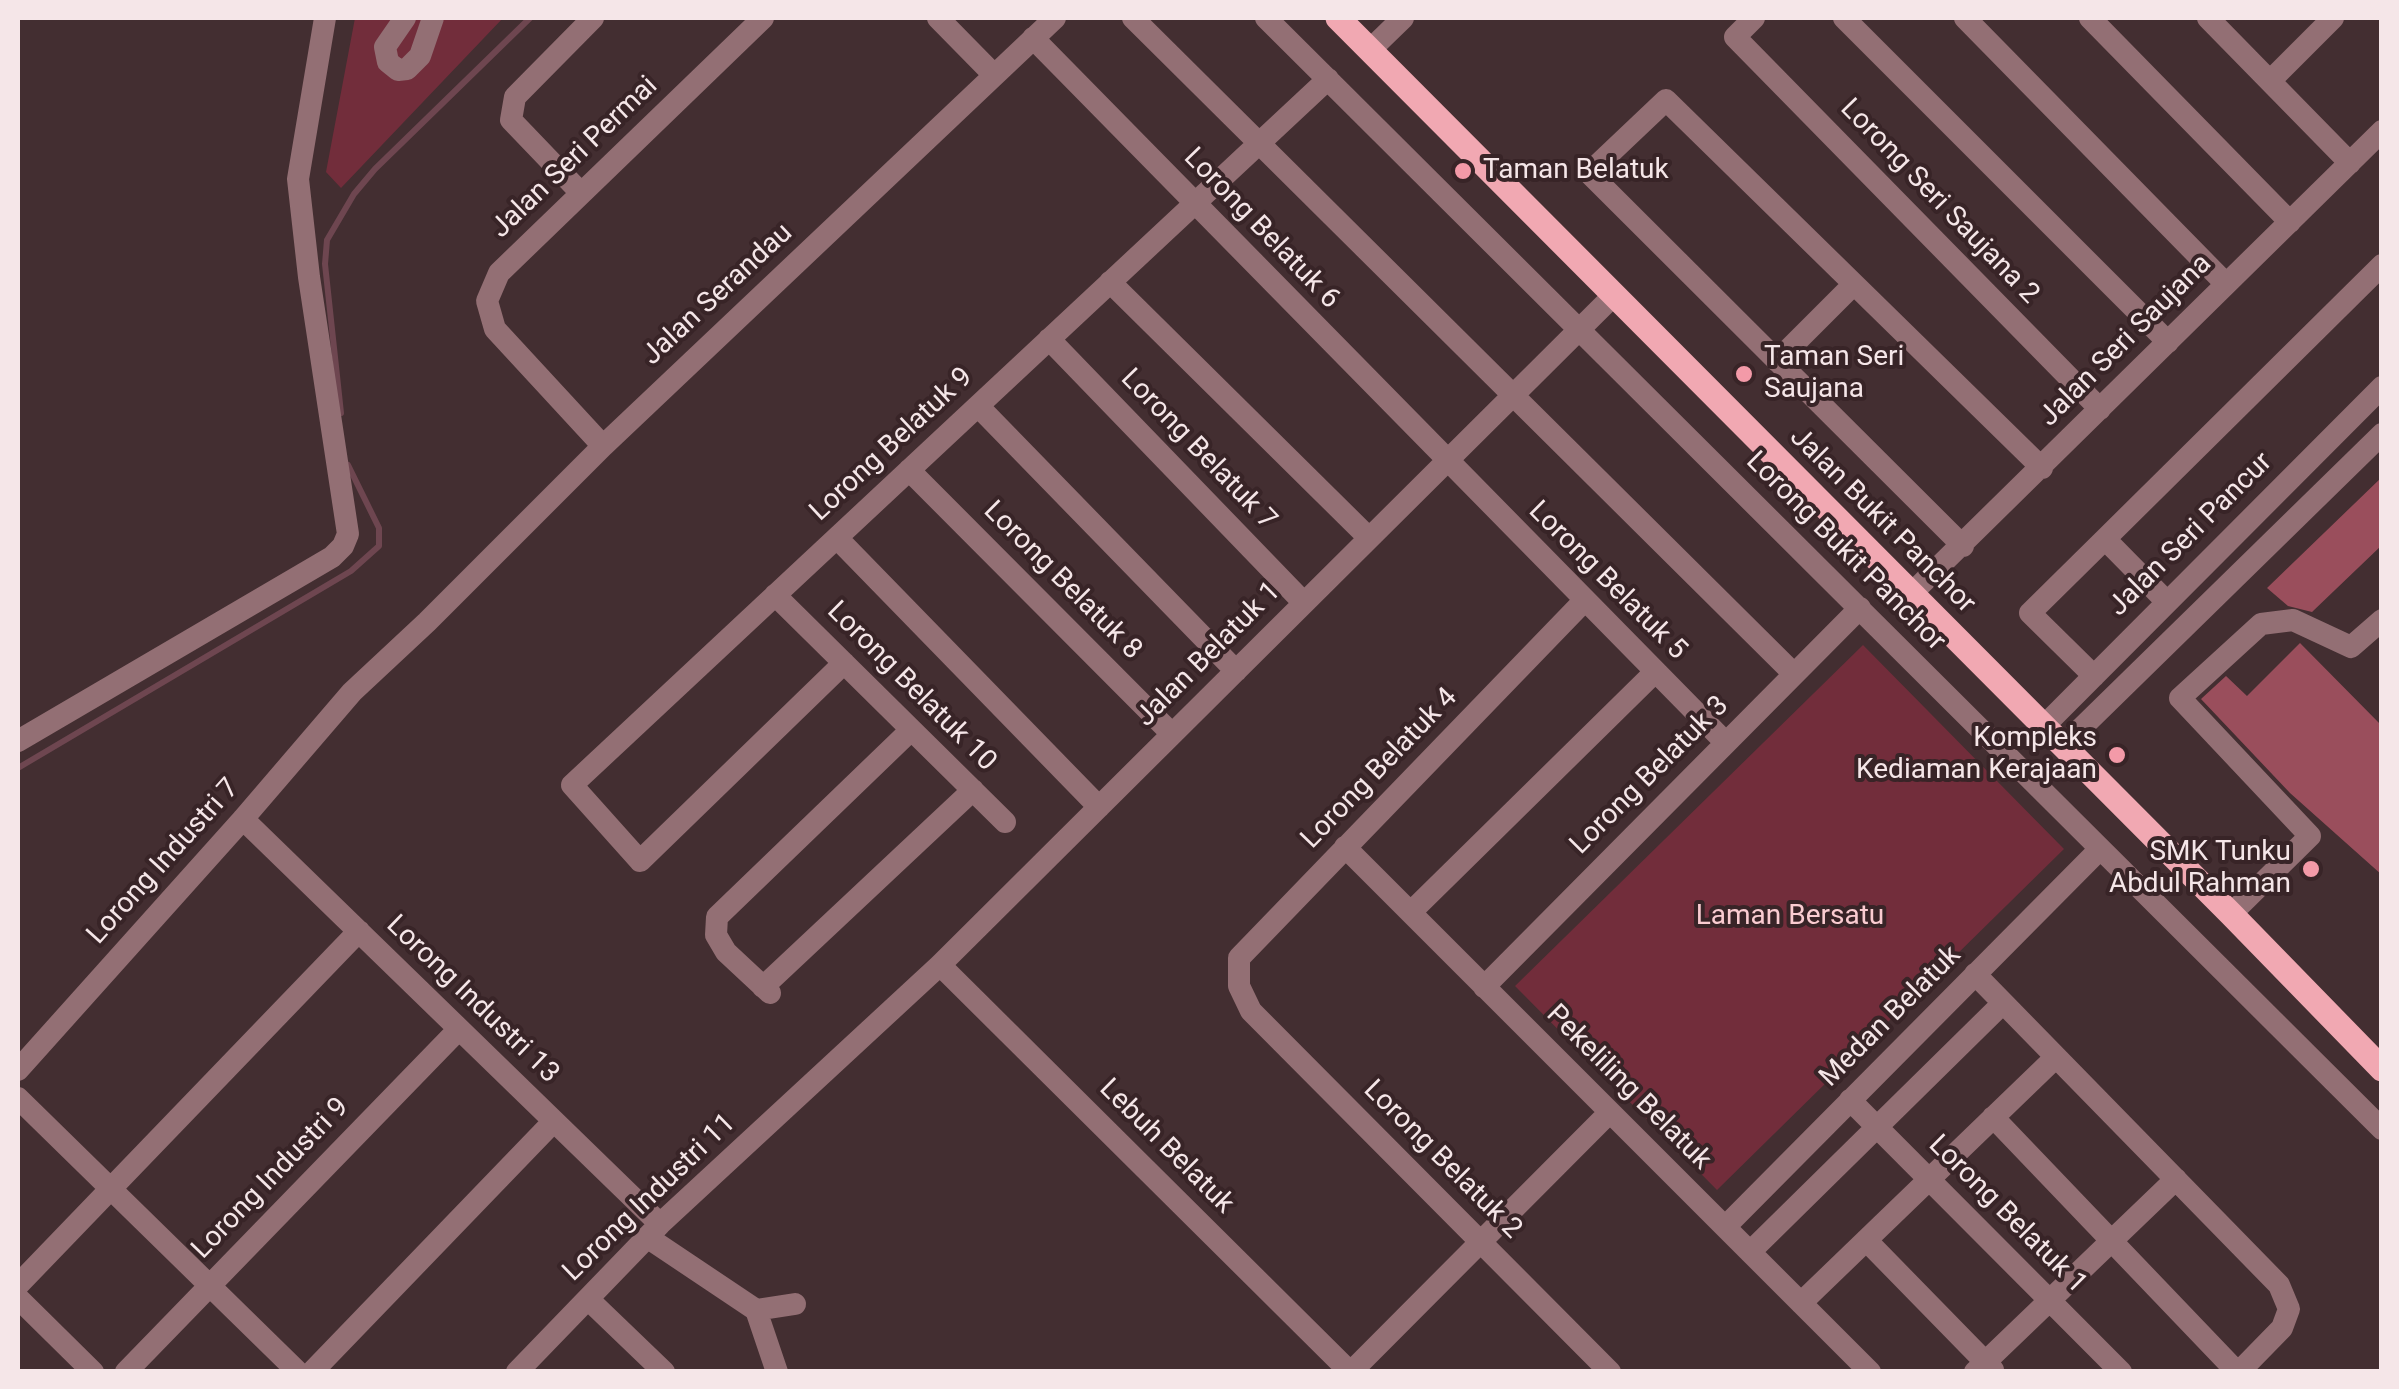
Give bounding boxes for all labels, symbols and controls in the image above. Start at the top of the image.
street label: Jalan Seri Permai [485,70,665,246]
street label: Lorong Seri Saujana 2 [1833,93,2045,311]
street label: Lorong Belatuk 6 [1176,142,1346,316]
place label: Taman Belatuk [1483,154,1669,188]
marker: Taman Belatuk [1452,160,1474,182]
street label: Jalan Serandau [636,217,800,373]
street label: Jalan Seri Saujana [2033,248,2219,434]
place label: Taman Seri Saujana [1764,341,1904,407]
street label: Lorong Belatuk 9 [804,361,980,529]
street label: Lorong Belatuk 7 [1113,363,1283,537]
marker: Taman Seri Saujana [1733,363,1755,385]
street label: Jalan Bukit Panchor [1782,421,1982,621]
street label: Lorong Bukit Panchor [1738,445,1952,659]
street label: Jalan Seri Pancur [2102,446,2280,624]
street label: Lorong Belatuk 8 [976,495,1148,667]
street label: Lorong Belatuk 5 [1521,495,1693,667]
street label: Jalan Belatuk 1 [1130,576,1288,734]
street label: Lorong Belatuk 10 [819,595,1003,779]
street label: Lorong Belatuk 4 [1295,682,1465,856]
street label: Lorong Belatuk 3 [1564,690,1736,862]
place label: Kompleks Kediaman Kerajaan [1856,722,2097,788]
marker: Kompleks Kediaman Kerajaan [2106,744,2128,766]
street label: Lorong Industri 7 [81,772,247,952]
place label: SMK Tunku Abdul Rahman [2109,836,2291,902]
marker: SMK Tunku Abdul Rahman [2300,858,2322,880]
park label: Laman Bersatu [1696,900,1884,934]
street label: Lorong Industri 13 [379,909,565,1091]
street label: Medan Belatuk [1813,939,1969,1095]
street label: Pekeliling Belatuk [1538,998,1718,1178]
street label: Lebuh Belatuk [1092,1073,1240,1221]
street label: Lorong Belatuk 2 [1356,1074,1528,1246]
street label: Lorong Industri 9 [186,1091,356,1267]
street label: Lorong Industri 11 [557,1107,743,1289]
street label: Lorong Belatuk 1 [1921,1129,2093,1301]

